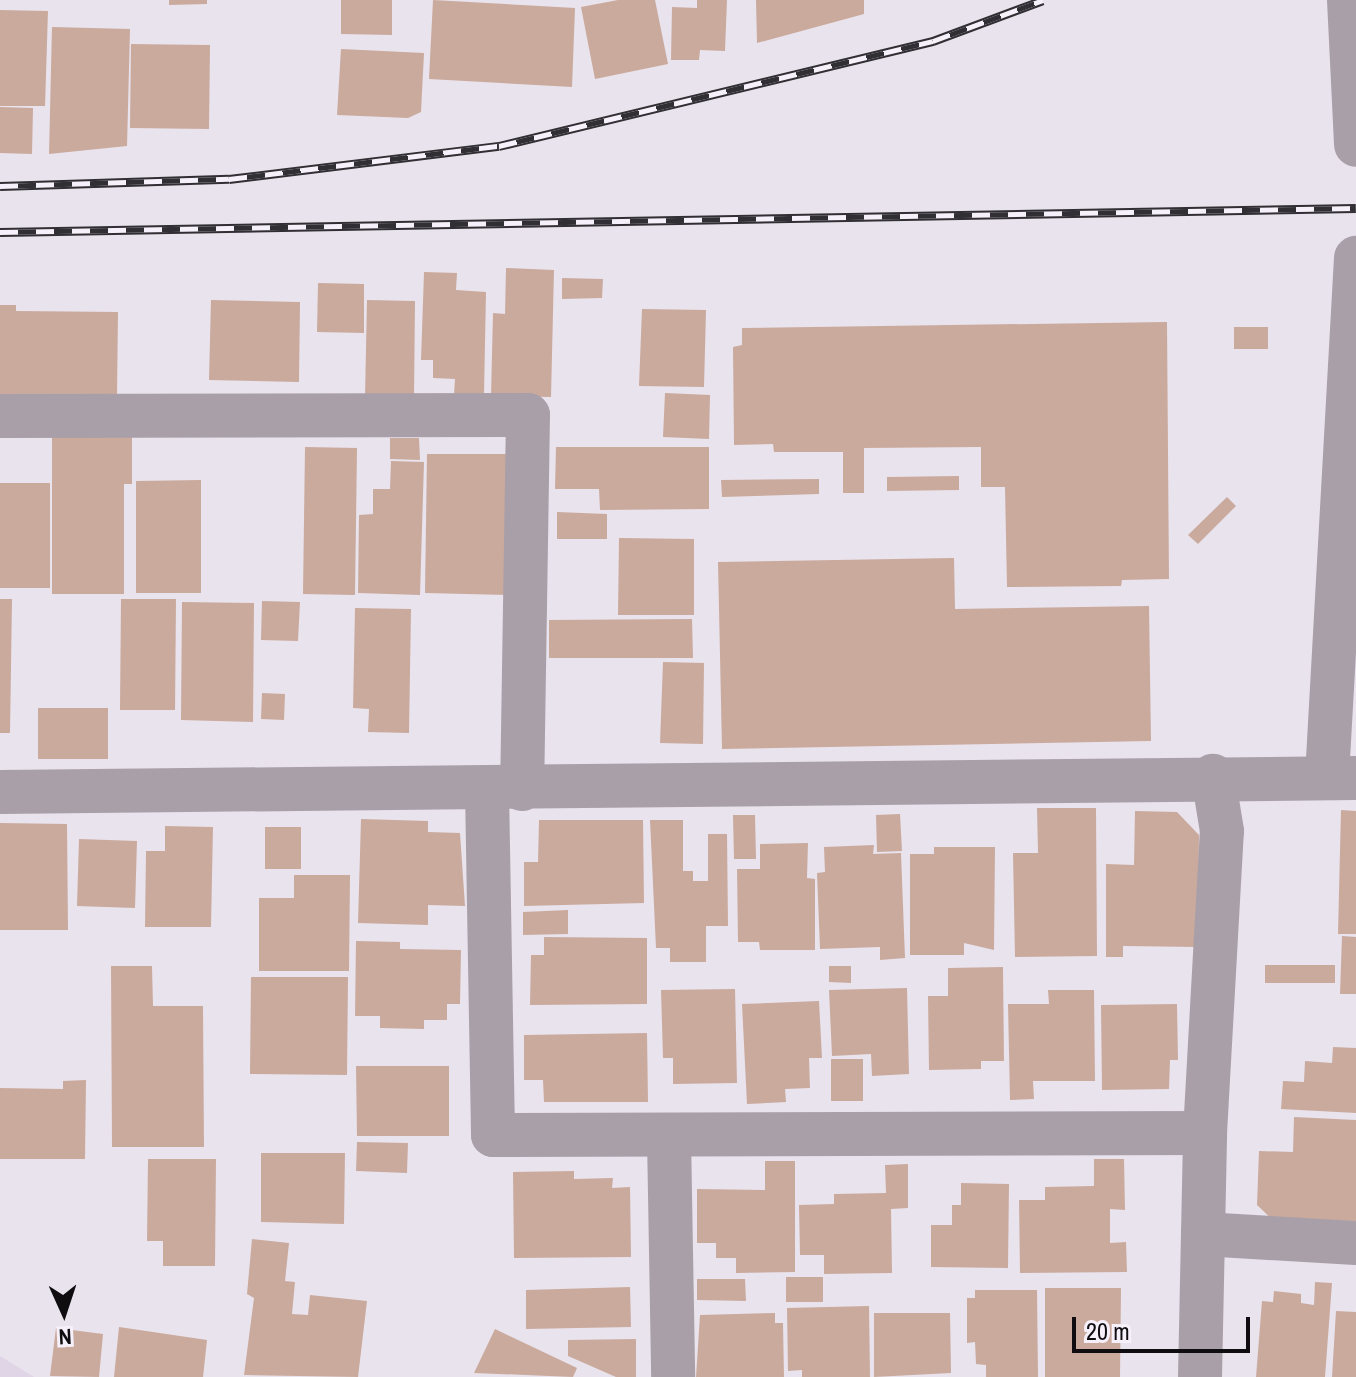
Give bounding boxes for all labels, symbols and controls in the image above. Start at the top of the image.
north arrow [24,1273,104,1353]
scale bar [1076,1301,1254,1351]
text: 20 m [1086,1315,1130,1347]
text: N [58,1322,73,1352]

